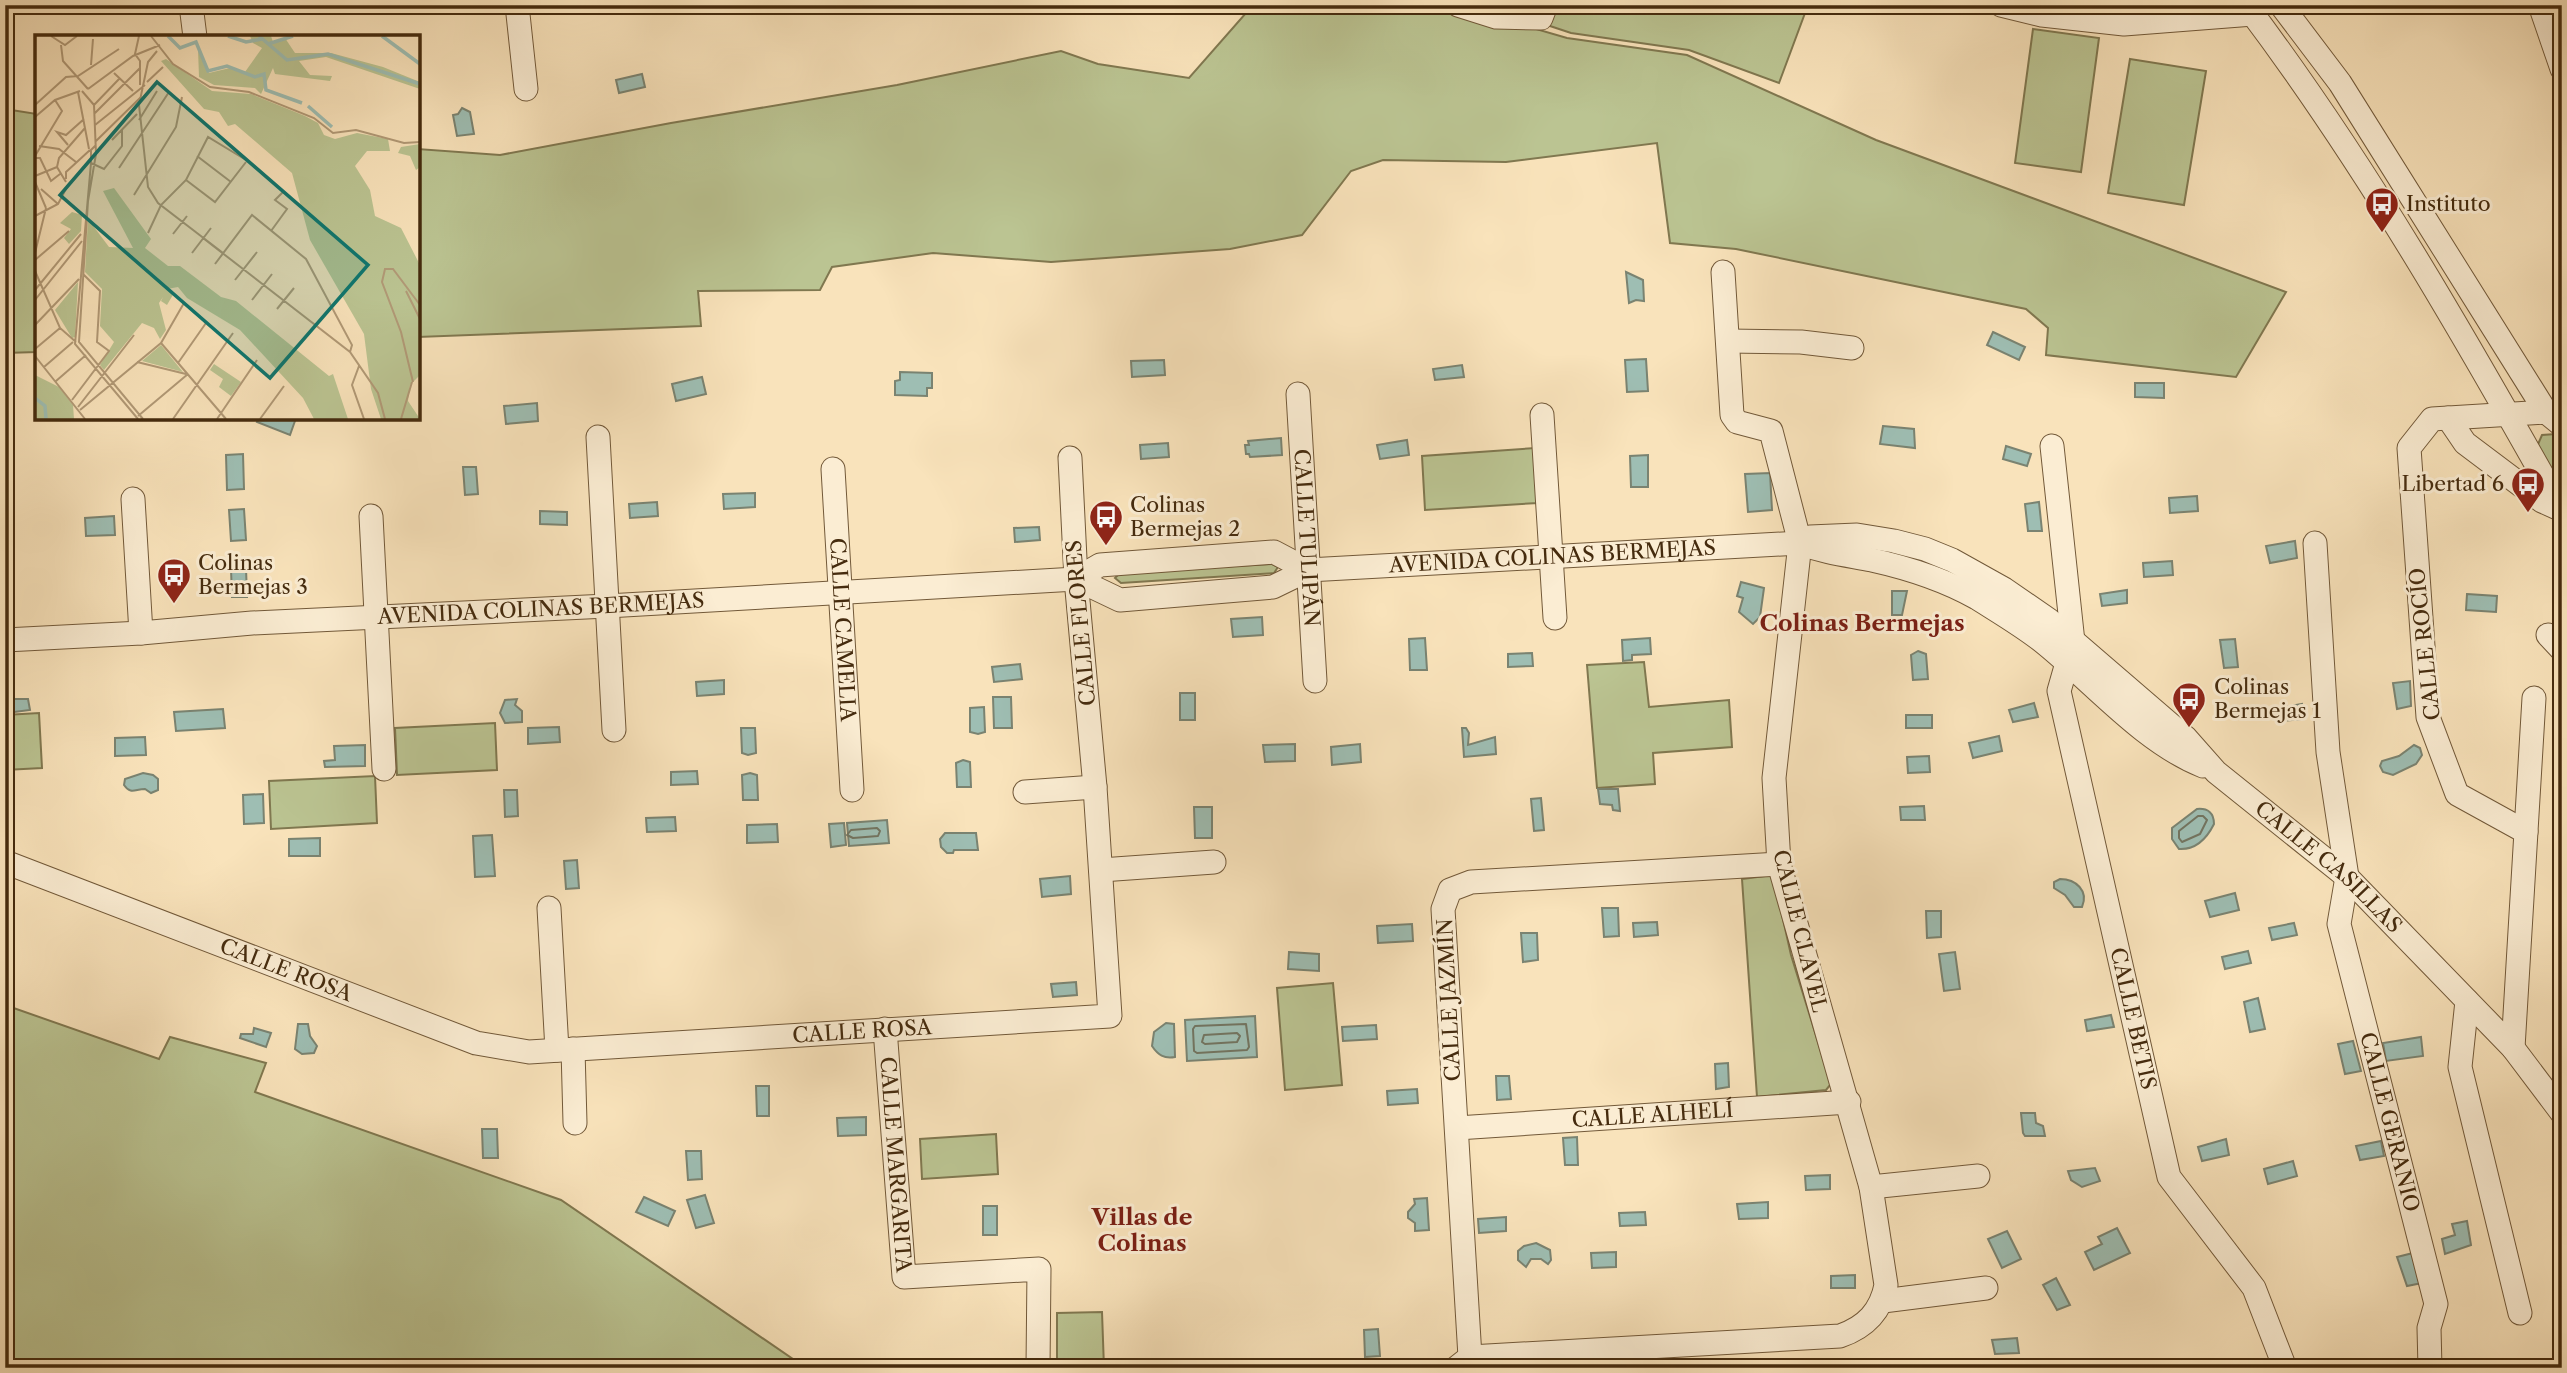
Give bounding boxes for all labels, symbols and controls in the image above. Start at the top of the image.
inset map [35,35,420,420]
bus stop icon: Instituto [2363,185,2401,234]
place label: Instituto [2406,191,2491,216]
street label: CALLE TULIPÁN [1289,448,1325,627]
bus stop icon: Libertad 6 [2509,465,2547,514]
place label: Libertad 6 [2401,471,2504,496]
place label: Colinas Bermejas 2 [1130,492,1240,541]
bus stop icon: Colinas Bermejas 2 [1087,498,1125,547]
street label: AVENIDA COLINAS BERMEJAS [1387,535,1717,578]
street label: CALLE CAMELIA [825,537,861,723]
street label: CALLE FLORES [1061,539,1100,707]
place label: Colinas Bermejas 3 [198,550,308,599]
bus stop icon: Colinas Bermejas 3 [155,556,193,605]
street label: CALLE ROCÍO [2404,567,2445,722]
street label: AVENIDA COLINAS BERMEJAS [376,587,705,629]
district label: Colinas Bermejas [1759,609,1965,637]
place label: Colinas Bermejas 1 [2214,674,2321,723]
bus stop icon: Colinas Bermejas 1 [2170,680,2208,729]
street label: CALLE CASILLAS [2250,795,2407,938]
street label: CALLE CLAVEL [1768,847,1833,1015]
street label: CALLE JAZMÍN [1432,918,1465,1082]
street label: CALLE ROSA [216,933,356,1006]
street label: CALLE BETIS [2105,945,2162,1092]
street label: CALLE ROSA [791,1014,933,1048]
street label: CALLE GERANIO [2355,1030,2425,1214]
street label: CALLE MARGARITA [875,1056,917,1274]
street label: CALLE ALHELÍ [1571,1097,1734,1132]
district label: Villas de Colinas [1091,1203,1193,1257]

